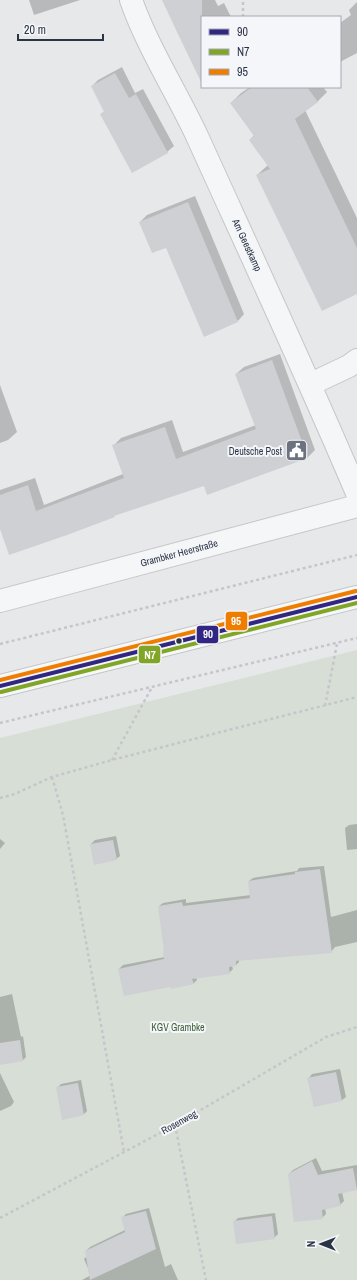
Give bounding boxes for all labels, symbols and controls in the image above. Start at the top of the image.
scale bar [18,16,103,42]
legend [201,16,341,88]
text: 20 m [24,22,46,38]
text: 90 [237,24,248,40]
text: N7 [237,44,250,60]
text: 95 [237,64,248,80]
street label: Am Geestkamp [229,216,265,274]
public building icon: Deutsche Post [284,438,310,464]
place label: Deutsche Post [229,445,283,458]
street label: Grambker Heerstraße [139,536,220,570]
line badge: 95 [225,611,248,631]
text: 95 [231,614,241,628]
line badge: 90 [196,625,219,644]
text: 90 [203,627,213,641]
unlabelled marker [174,636,184,646]
line badge: N7 [138,645,161,664]
text: N7 [144,648,156,662]
park label: KGV Grambke [151,1021,205,1034]
street label: Rosenweg [159,1107,199,1137]
north arrow [301,1224,341,1264]
text: N [304,1241,318,1247]

